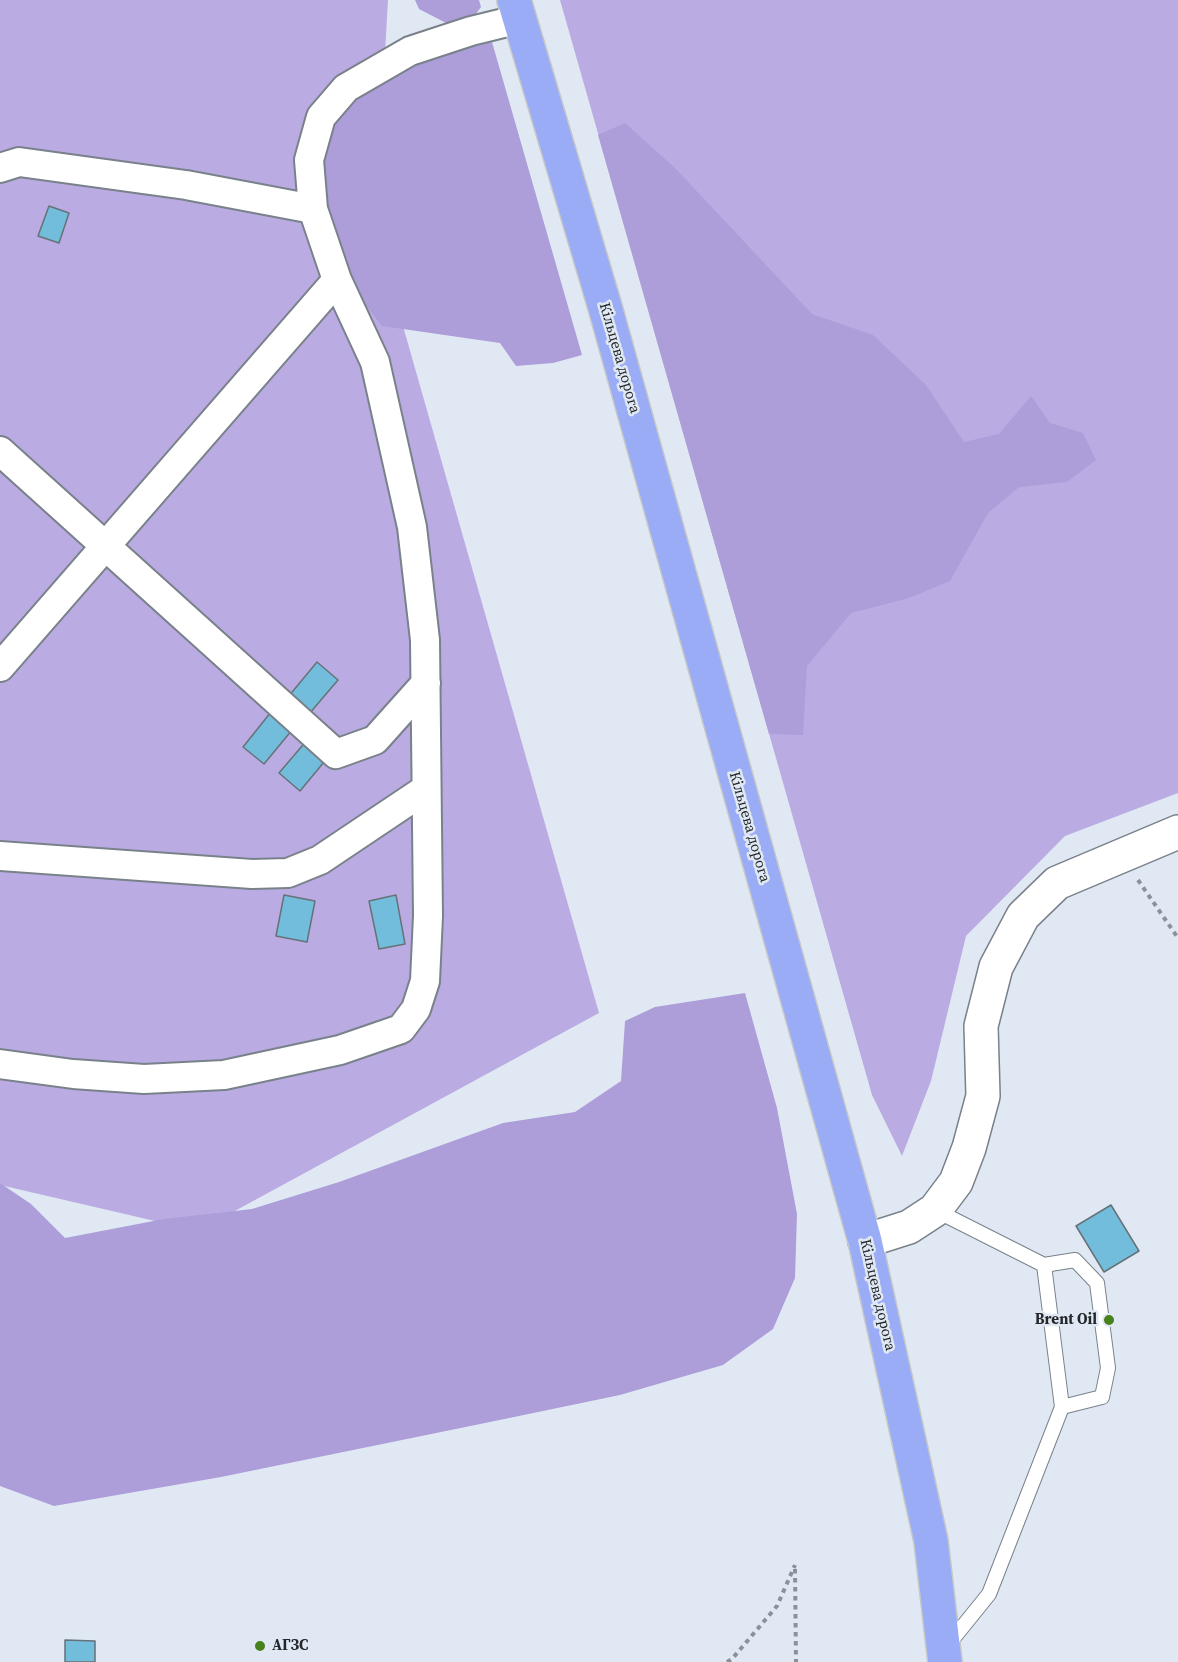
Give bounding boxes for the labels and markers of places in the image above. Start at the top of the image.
place label: Brent Oil [1035,1311,1097,1329]
marker: Brent Oil [1102,1313,1116,1327]
place label: АГЗС [272,1637,308,1655]
marker: АГЗС [253,1639,267,1653]

